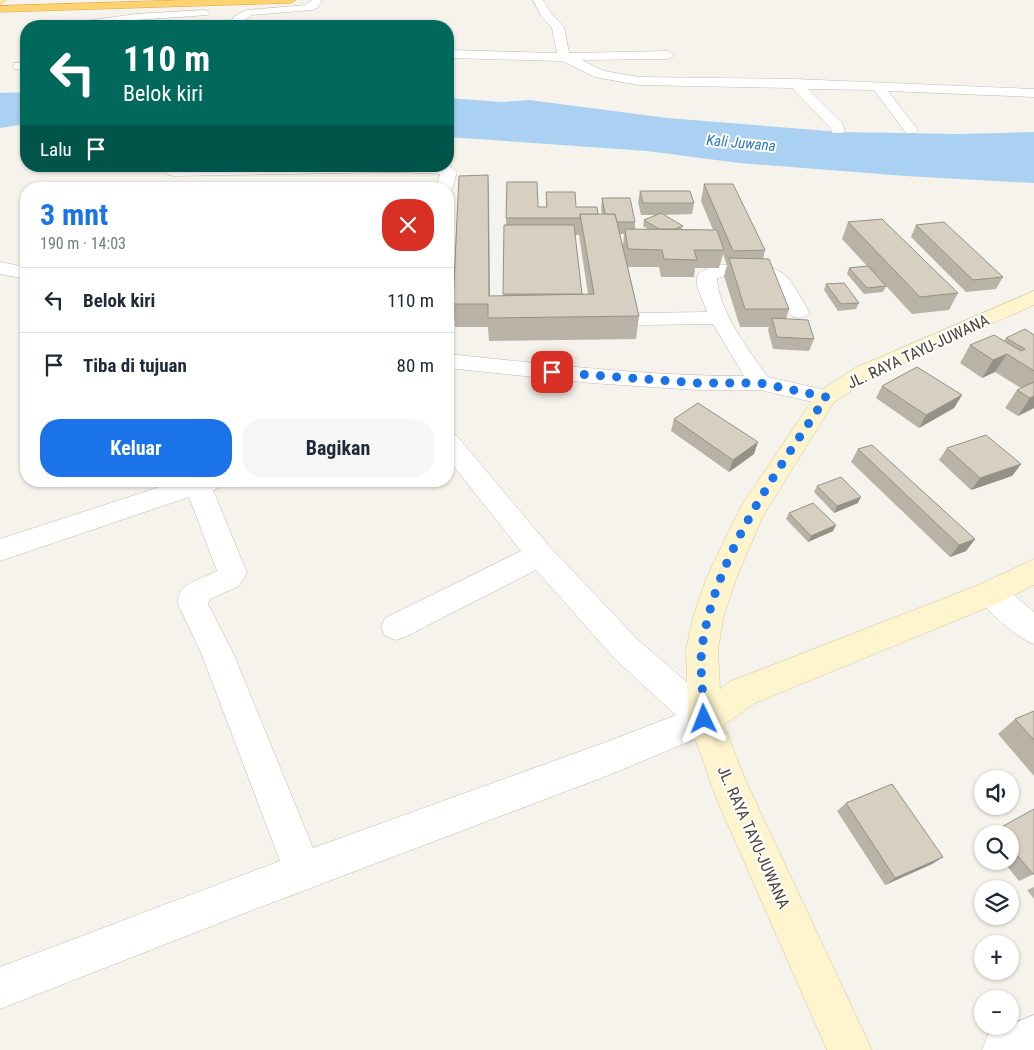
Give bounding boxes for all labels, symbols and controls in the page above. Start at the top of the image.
text: 110 m [123,39,210,80]
icon: left [40,40,105,105]
text: Belok kiri [123,81,203,106]
water label: Kali Juwana [706,131,776,155]
icon: arrive [82,135,110,163]
text: Lalu [40,138,72,161]
text: 3 mnt [40,197,108,232]
button: close [382,199,434,251]
text: 190 m · 14:03 [40,234,126,253]
icon: left [40,286,68,314]
text: Belok kiri [83,289,155,312]
text: 110 m [387,289,434,312]
street label: JL. RAYA TAYU-JUWANA [844,310,992,393]
icon: arrive [40,351,68,379]
pin [531,351,573,393]
text: Tiba di tujuan [83,354,187,377]
text: 80 m [397,354,434,377]
icon: arrive [538,358,566,386]
button: Keluar [40,419,232,477]
button: Bagikan [242,419,434,477]
position arrow [677,692,729,744]
street label: JL. RAYA TAYU-JUWANA [713,763,794,912]
map controls [974,770,1019,1035]
button: sound [974,770,1019,815]
button: search [974,825,1019,870]
button: layers [974,880,1019,925]
button: + [974,935,1019,980]
button: − [974,990,1019,1035]

